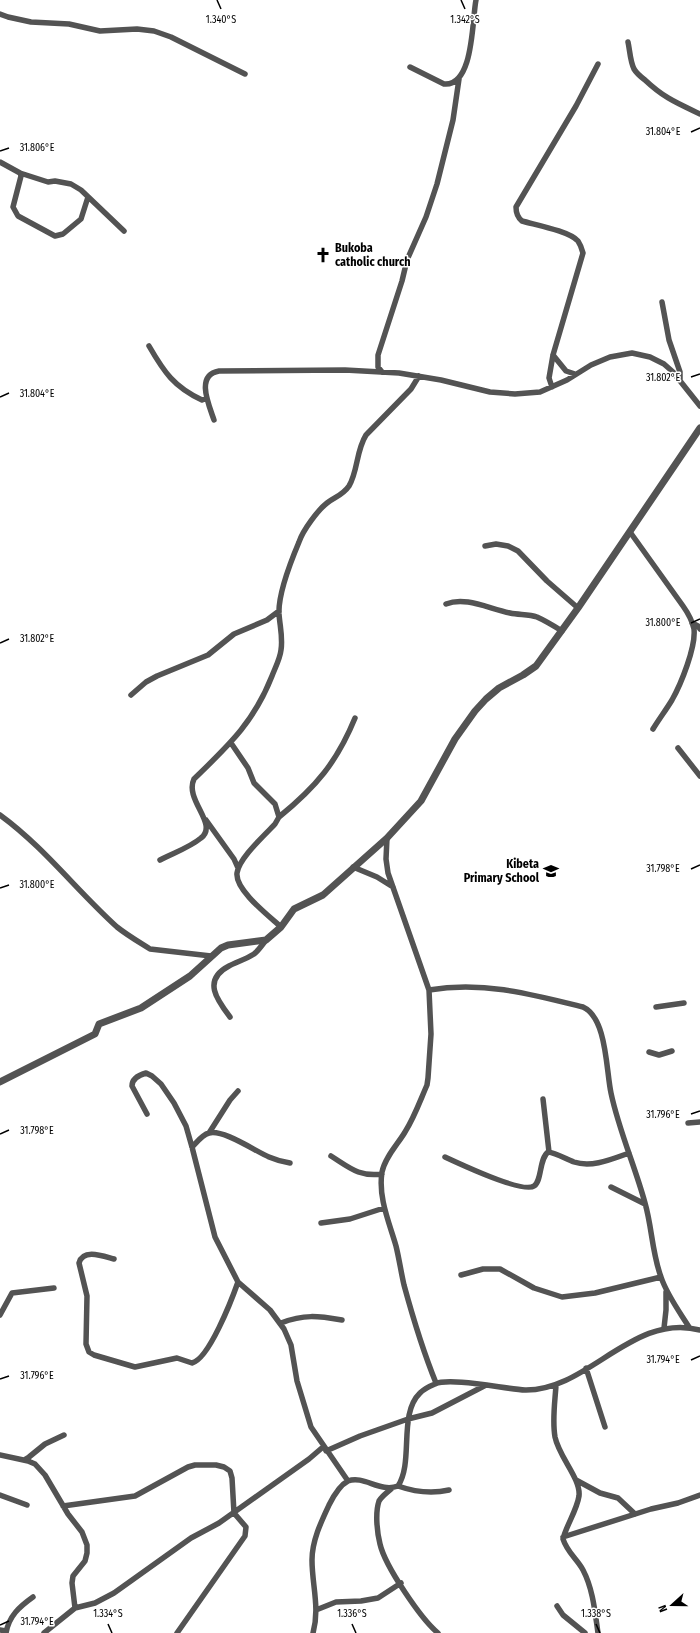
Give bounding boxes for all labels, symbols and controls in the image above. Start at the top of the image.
text: 1.340°S [206,14,236,26]
text: 1.342°S [450,14,480,26]
text: 31.804°E [646,126,681,138]
text: 31.806°E [20,142,55,154]
place label: Bukoba catholic church [335,241,410,269]
church icon: Bukoba catholic church [314,246,332,264]
text: 31.802°E [646,372,680,384]
text: 31.804°E [20,388,55,400]
text: 31.800°E [645,617,681,629]
text: 31.802°E [20,633,54,645]
place label: Kibeta Primary School [464,857,540,885]
school or university icon: Kibeta Primary School [542,862,560,880]
text: 31.798°E [646,863,680,875]
text: 31.800°E [19,879,55,891]
text: 31.796°E [646,1109,680,1121]
text: 31.798°E [20,1125,54,1137]
text: 31.794°E [646,1354,680,1366]
text: 31.796°E [20,1370,54,1382]
north arrow [652,1585,692,1625]
text: N [656,1603,670,1614]
text: 1.334°S [93,1608,123,1620]
text: 1.336°S [337,1608,367,1620]
text: 1.338°S [581,1608,611,1620]
text: 31.794°E [20,1616,54,1628]

